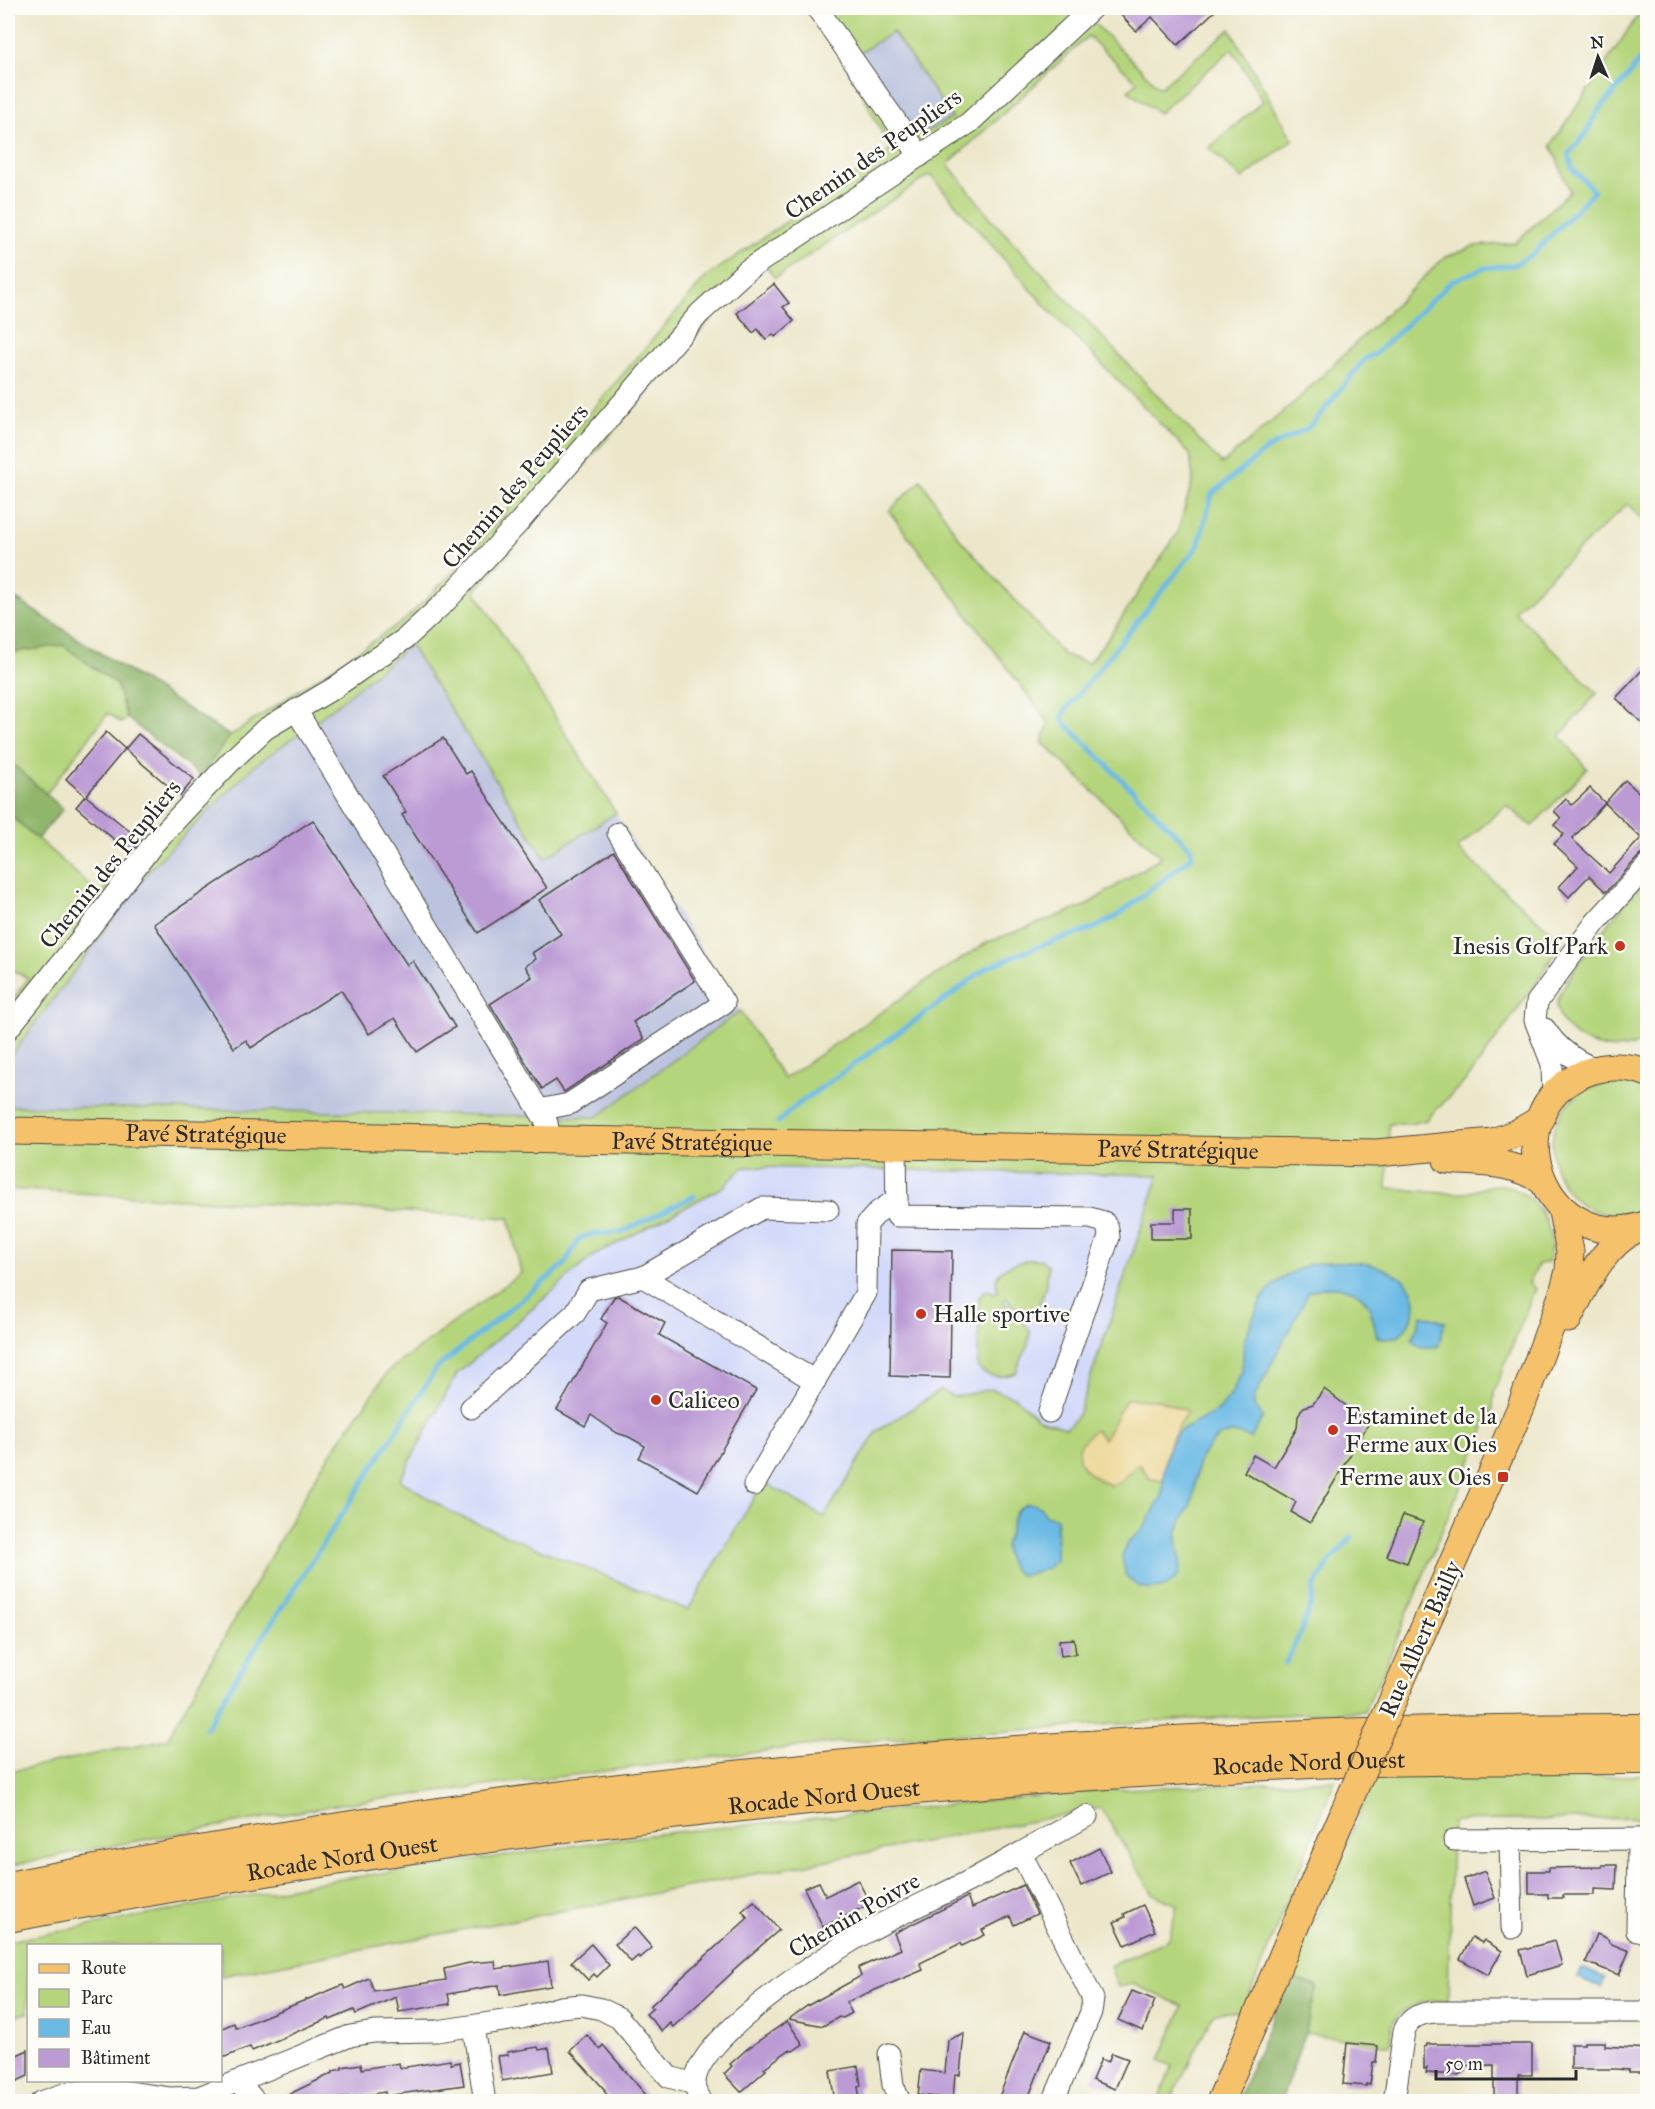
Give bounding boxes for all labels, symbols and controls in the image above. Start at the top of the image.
north arrow [1568,27,1628,87]
text: N [1590,33,1605,52]
street label: Chemin des Peupliers [779,82,967,226]
street label: Chemin des Peupliers [435,397,595,575]
street label: Chemin des Peupliers [33,773,187,955]
place label: Inesis Golf Park [1453,931,1609,961]
marker: Inesis Golf Park [1613,939,1627,953]
street label: Pavé Stratégique [125,1118,287,1150]
street label: Pavé Stratégique [611,1126,773,1158]
street label: Pavé Stratégique [1097,1134,1259,1166]
place label: Halle sportive [933,1299,1070,1329]
marker: Halle sportive [914,1307,928,1321]
place label: Caliceo [668,1385,740,1415]
marker: Caliceo [649,1393,663,1407]
place label: Estaminet de la Ferme aux Oies [1345,1401,1498,1459]
marker: Estaminet de la Ferme aux Oies [1326,1423,1340,1437]
place label: Ferme aux Oies [1339,1462,1491,1492]
marker: Ferme aux Oies [1496,1470,1510,1484]
street label: Rue Albert Bailly [1372,1555,1468,1722]
street label: Rocade Nord Ouest [1212,1745,1406,1782]
street label: Rocade Nord Ouest [726,1772,922,1821]
street label: Rocade Nord Ouest [244,1829,440,1888]
street label: Chemin Poivre [783,1865,925,1965]
legend [27,1944,222,2082]
text: Route [81,1957,126,1979]
text: Parc [81,1987,113,2009]
text: Eau [81,2017,111,2039]
scale bar [1436,2043,1576,2081]
text: Bâtiment [81,2047,151,2069]
text: 50 m [1445,2053,1483,2075]

